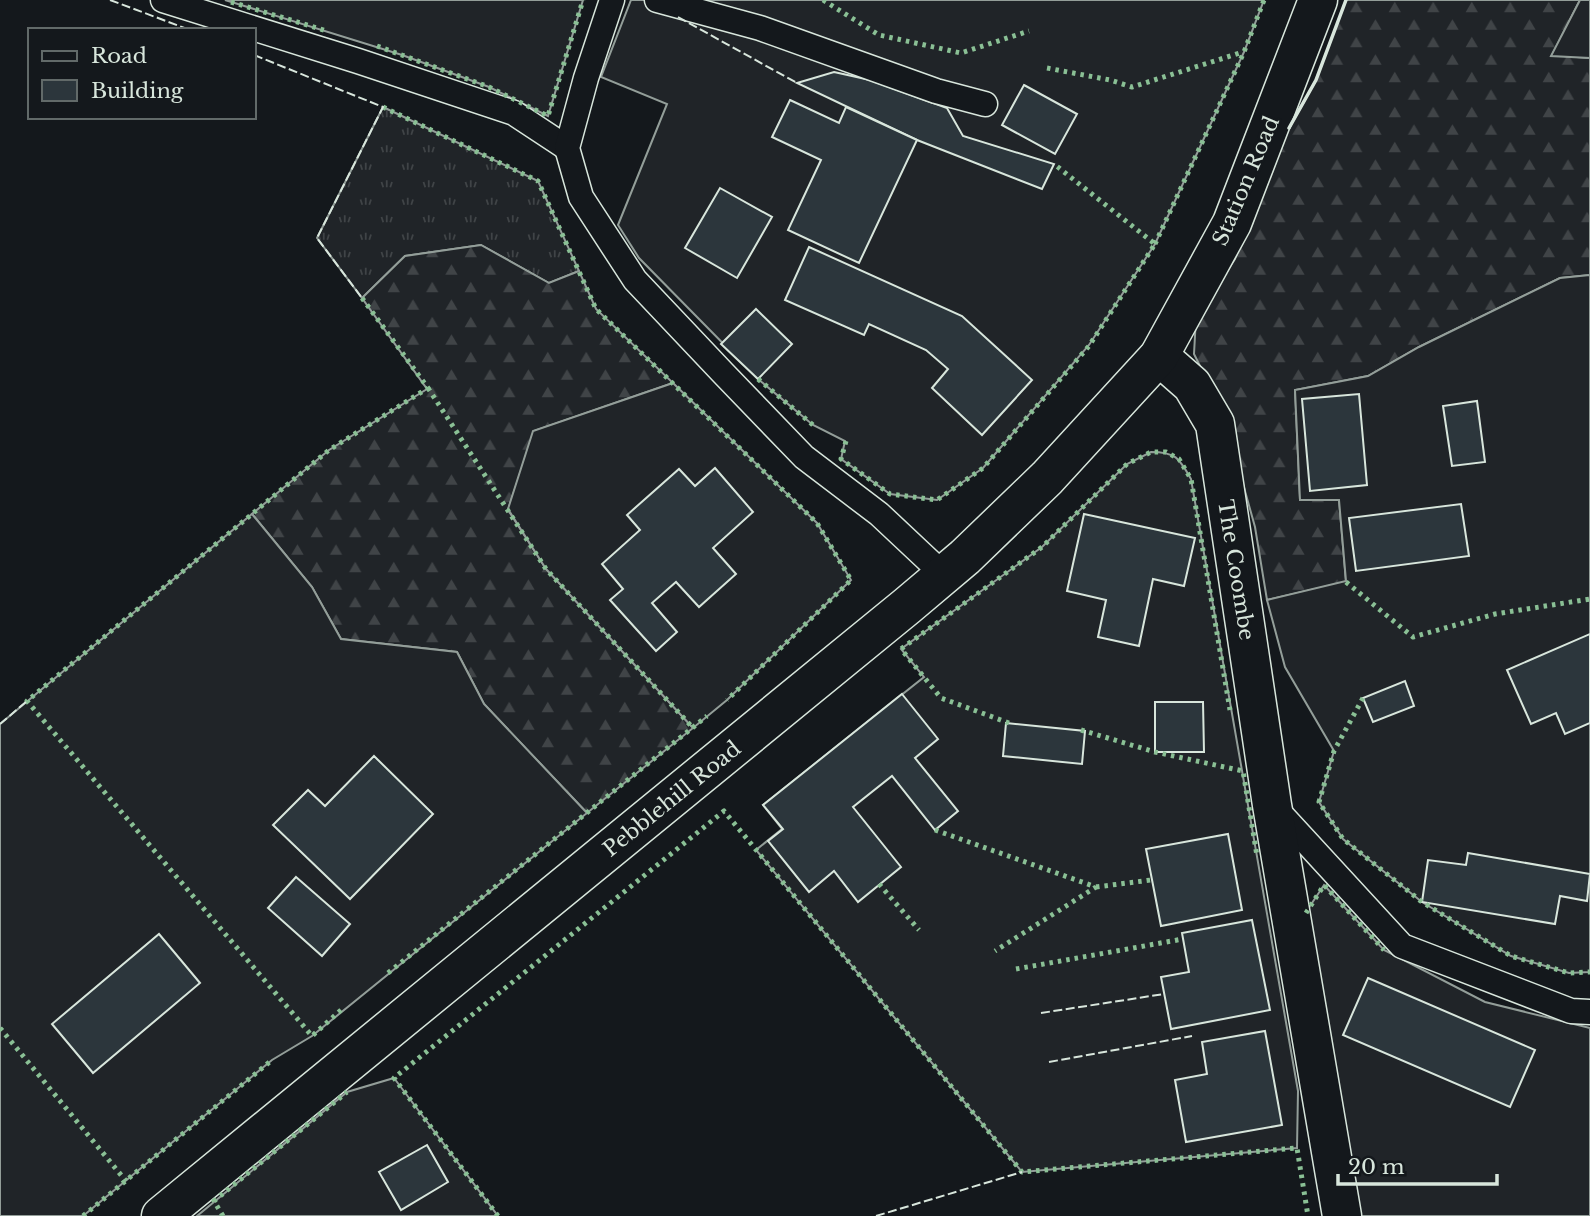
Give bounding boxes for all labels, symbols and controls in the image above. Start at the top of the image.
legend [28,28,256,119]
text: Road [91,43,147,69]
text: Building [91,78,184,104]
street label: Station Road [1207,112,1285,250]
street label: The Coombe [1212,498,1260,642]
street label: Pebblehill Road [598,736,746,862]
scale bar [1338,1142,1497,1186]
text: 20 m [1348,1154,1405,1180]

